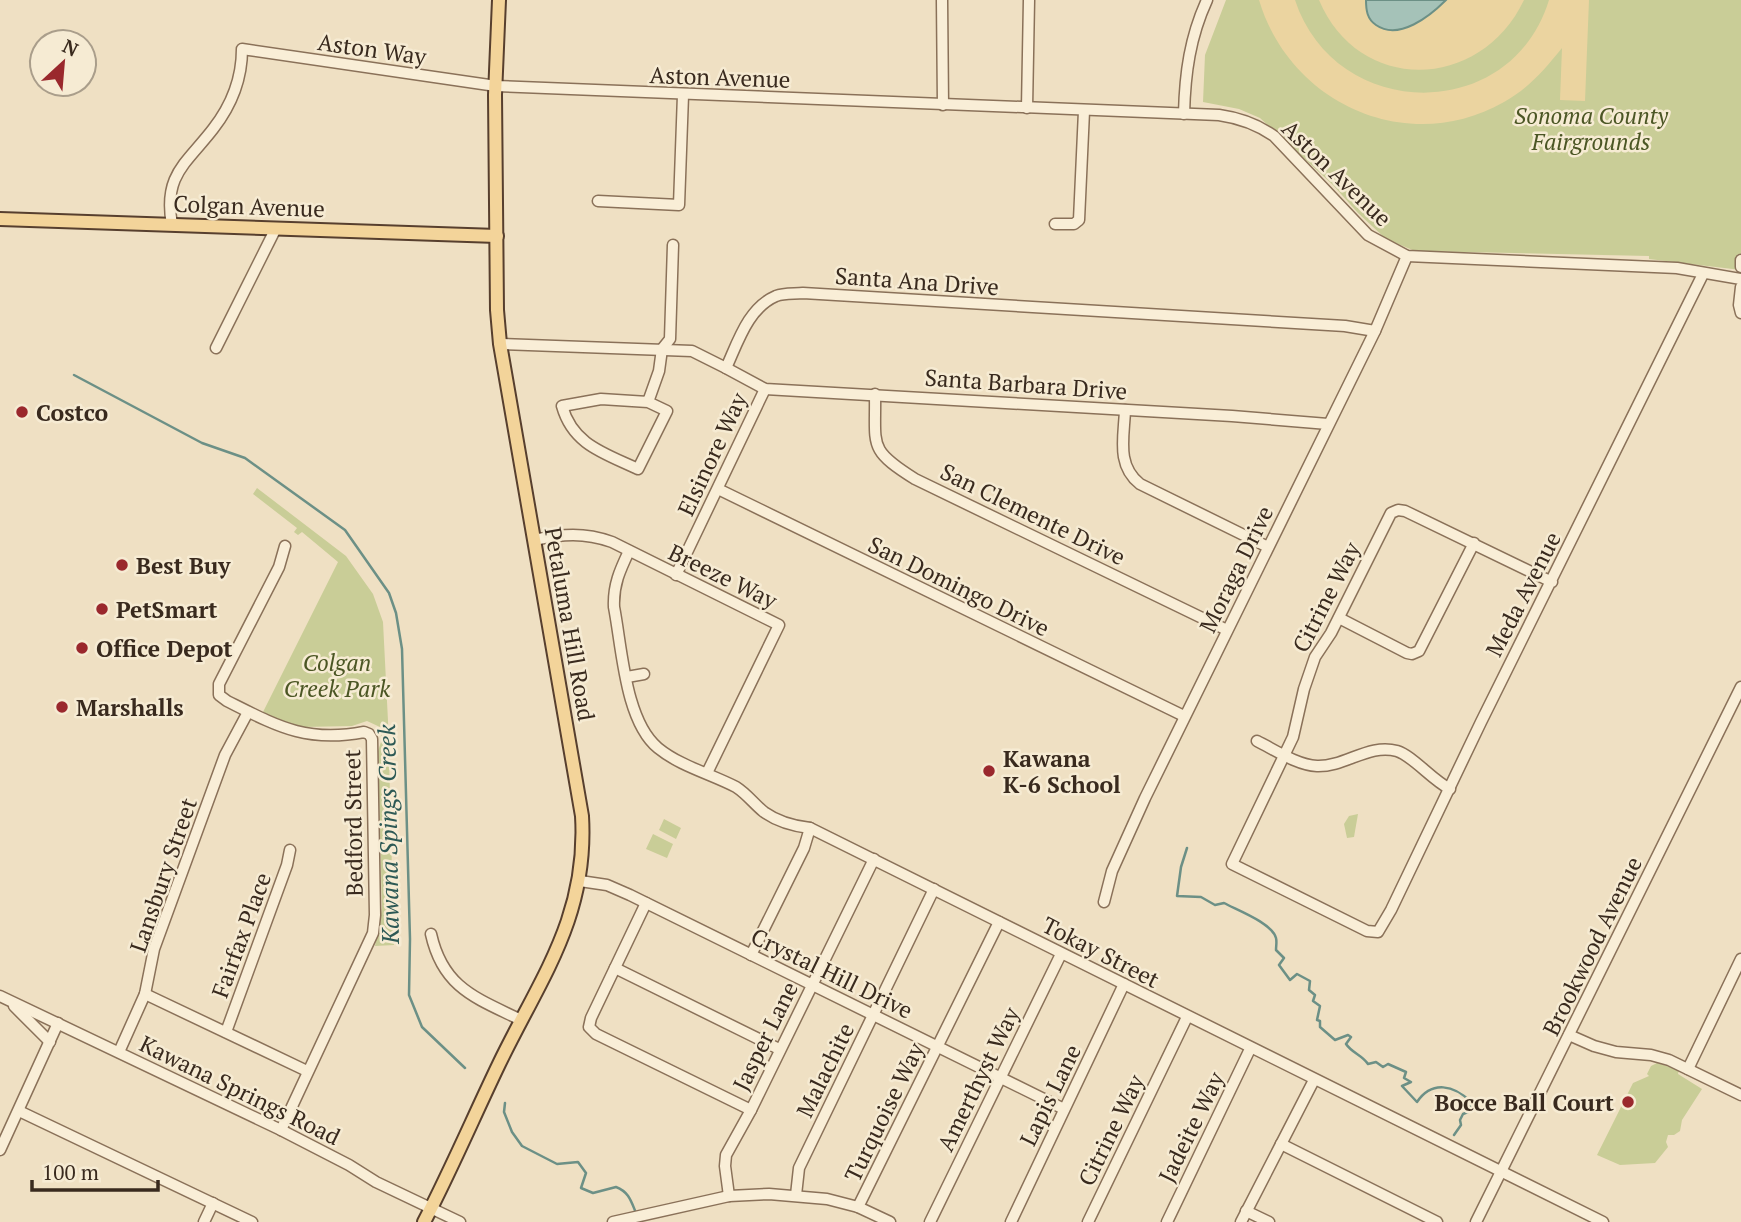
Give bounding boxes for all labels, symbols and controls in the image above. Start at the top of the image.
street label: Aston Way [316,26,429,72]
north arrow [28,28,98,98]
text: N [59,33,83,62]
street label: Aston Avenue [649,59,791,95]
park label: Sonoma County Fairgrounds [1514,100,1668,157]
street label: Aston Avenue [1276,113,1398,233]
street label: Colgan Avenue [173,188,325,224]
street label: Santa Ana Drive [834,260,1000,302]
street label: Santa Barbara Drive [924,361,1128,407]
street label: Elsinore Way [670,387,754,521]
place label: Costco [36,397,108,428]
marker: Costco [14,404,30,420]
street label: San Clemente Drive [935,456,1131,572]
street label: Moraga Drive [1192,501,1280,637]
street label: Petaluma Hill Road [538,525,602,724]
street label: Meda Avenue [1478,526,1568,662]
street label: San Domingo Drive [863,529,1055,643]
street label: Breeze Way [664,536,783,616]
street label: Citrine Way [1285,536,1367,658]
place label: Best Buy [136,550,231,581]
marker: Best Buy [114,557,130,573]
place label: PetSmart [116,594,218,625]
marker: PetSmart [94,601,110,617]
place label: Office Depot [96,633,232,664]
marker: Office Depot [74,640,90,656]
park label: Colgan Creek Park [284,647,391,704]
place label: Marshalls [76,692,184,723]
marker: Marshalls [54,699,70,715]
water label: Kawana Spings Creek [370,723,406,945]
place label: Kawana K-6 School [1003,743,1121,800]
street label: Bedford Street [336,749,370,897]
marker: Kawana K-6 School [981,763,997,779]
street label: Lansbury Street [122,793,204,956]
street label: Brookwood Avenue [1535,851,1649,1041]
street label: Fairfax Place [204,868,278,1002]
street label: Tokay Street [1037,909,1165,995]
street label: Crystal Hill Drive [746,920,918,1026]
street label: Jasper Lane [725,976,805,1096]
street label: Amerthyst Way [930,1001,1026,1156]
street label: Malachite [789,1018,861,1122]
street label: Kawana Springs Road [135,1028,346,1152]
street label: Turquoise Way [837,1037,931,1187]
street label: Lapis Lane [1012,1039,1088,1151]
street label: Jadeite Way [1151,1066,1231,1188]
street label: Citrine Way [1071,1069,1151,1191]
place label: Bocce Ball Court [1434,1087,1614,1118]
marker: Bocce Ball Court [1620,1094,1636,1110]
scale bar [32,1148,158,1192]
text: 100 m [42,1158,99,1186]

